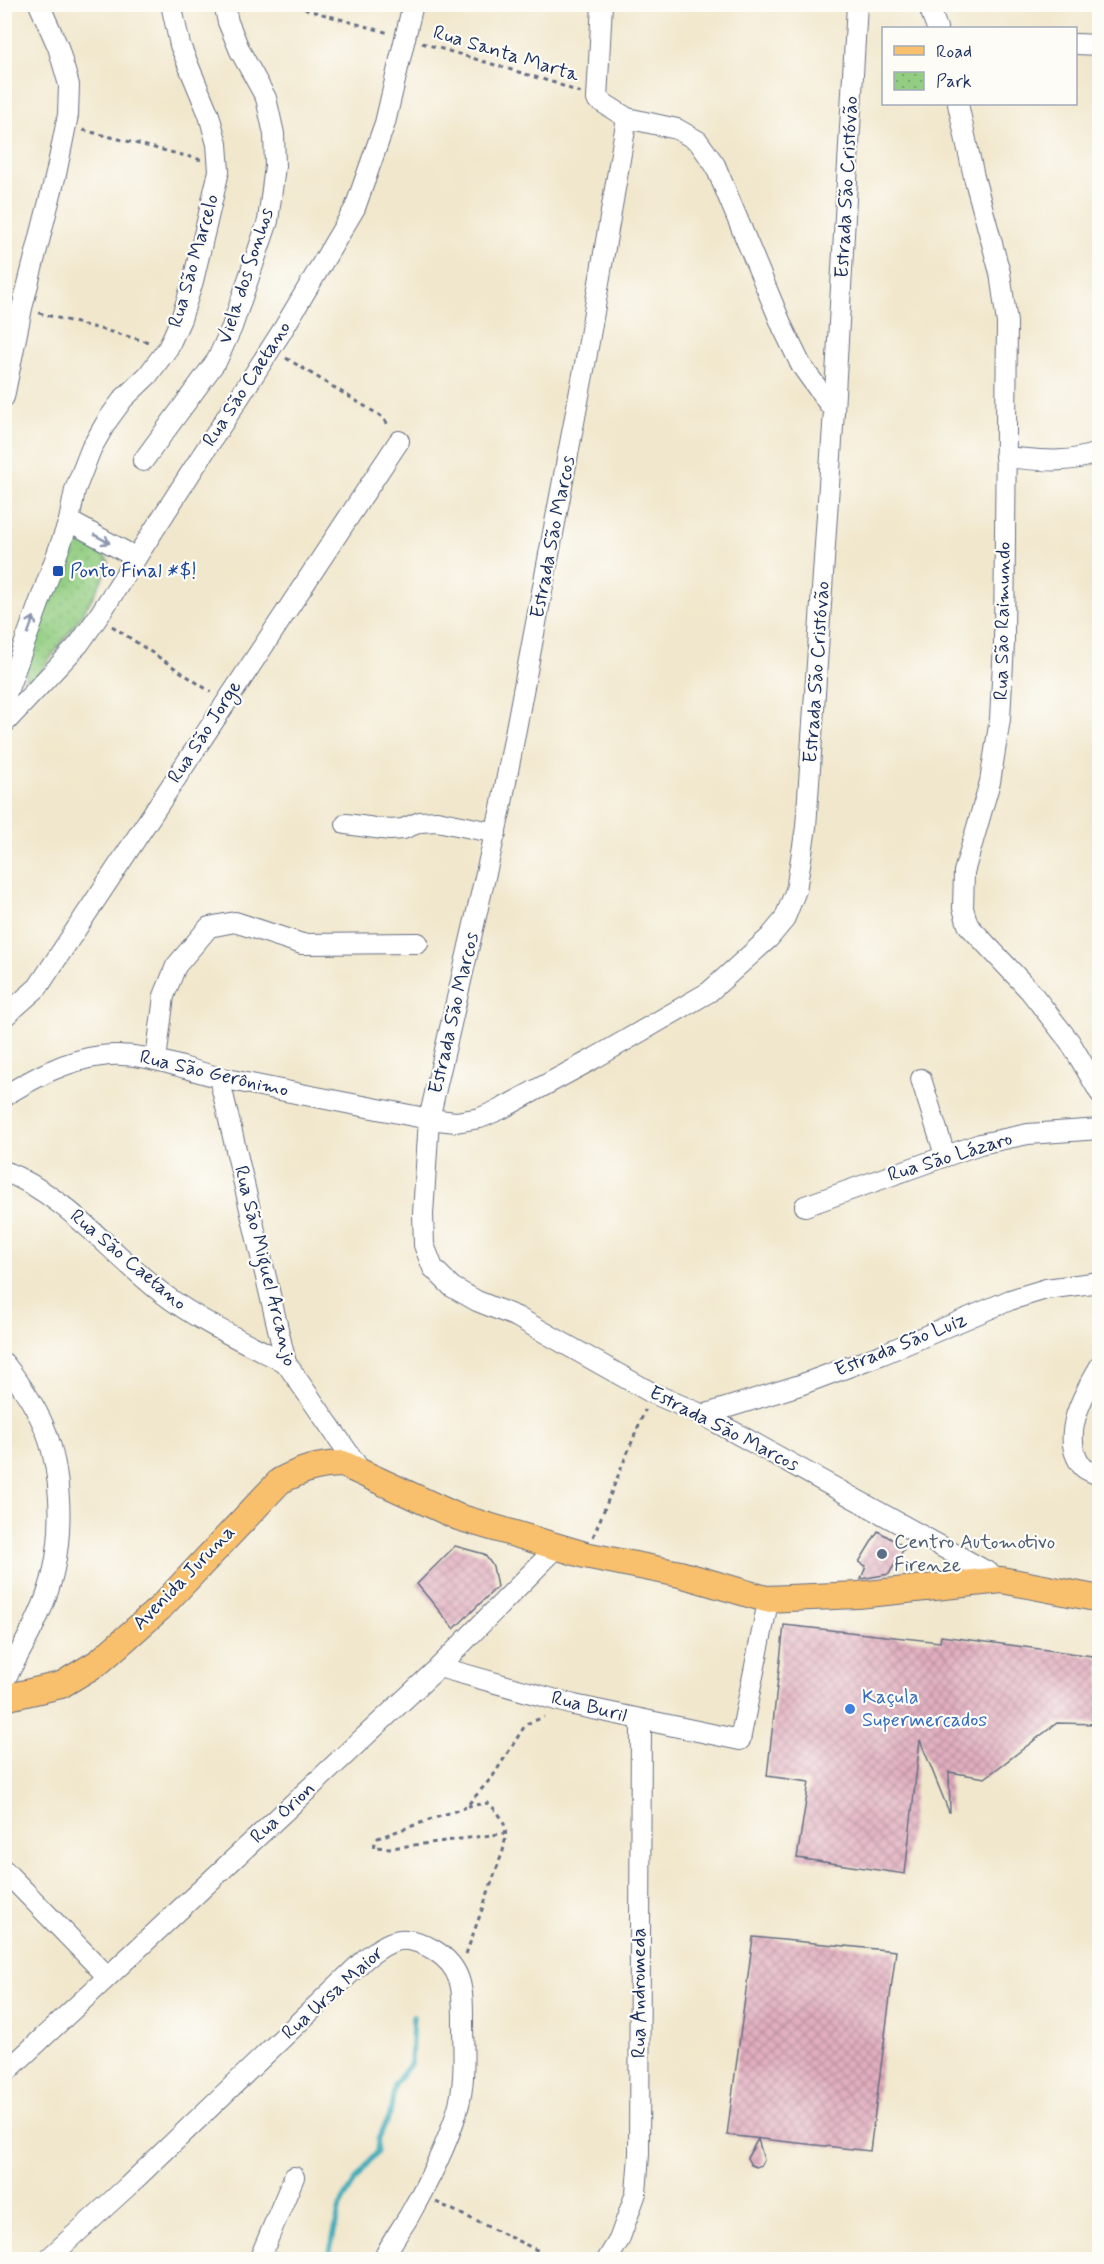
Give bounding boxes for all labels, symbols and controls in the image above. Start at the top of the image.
street label: Rua Santa Marta [430,19,583,89]
legend [882,27,1077,105]
text: Road [936,40,972,64]
text: Park [936,70,972,94]
street label: Estrada São Cristóvão [829,95,865,279]
street label: Rua São Marcelo [162,191,226,331]
street label: Viela dos Sonhos [211,204,281,347]
street label: Rua São Caetano [196,316,298,452]
street label: Estrada São Marcos [524,453,582,620]
one-way arrow [93,533,110,545]
street label: Rua São Raimundo [988,541,1018,701]
place label: Ponto Final *$! [70,558,197,585]
marker: Ponto Final *$! [51,564,65,578]
street label: Estrada São Cristóvão [797,580,837,764]
one-way arrow [27,616,38,635]
street label: Rua São Jorge [162,675,249,789]
street label: Estrada São Marcos [422,929,486,1096]
street label: Rua São Gerônimo [137,1044,291,1104]
street label: Rua São Lázaro [884,1125,1016,1189]
street label: Rua São Miguel Arcanjo [225,1163,303,1370]
street label: Rua São Caetano [64,1203,192,1317]
street label: Estrada São Luiz [831,1306,971,1384]
street label: Estrada São Marcos [644,1380,804,1479]
street label: Avenida Juruna [127,1519,241,1637]
place label: Centro Automotivo Firenze [894,1529,1055,1579]
marker: Centro Automotivo Firenze [875,1547,889,1561]
place label: Kaçula Supermercados [862,1684,987,1734]
street label: Rua Buril [548,1685,630,1729]
marker: Kaçula Supermercados [843,1702,857,1716]
street label: Rua Orion [245,1776,321,1850]
street label: Rua Andromeda [626,1928,653,2058]
street label: Rua Ursa Maior [276,1940,390,2046]

